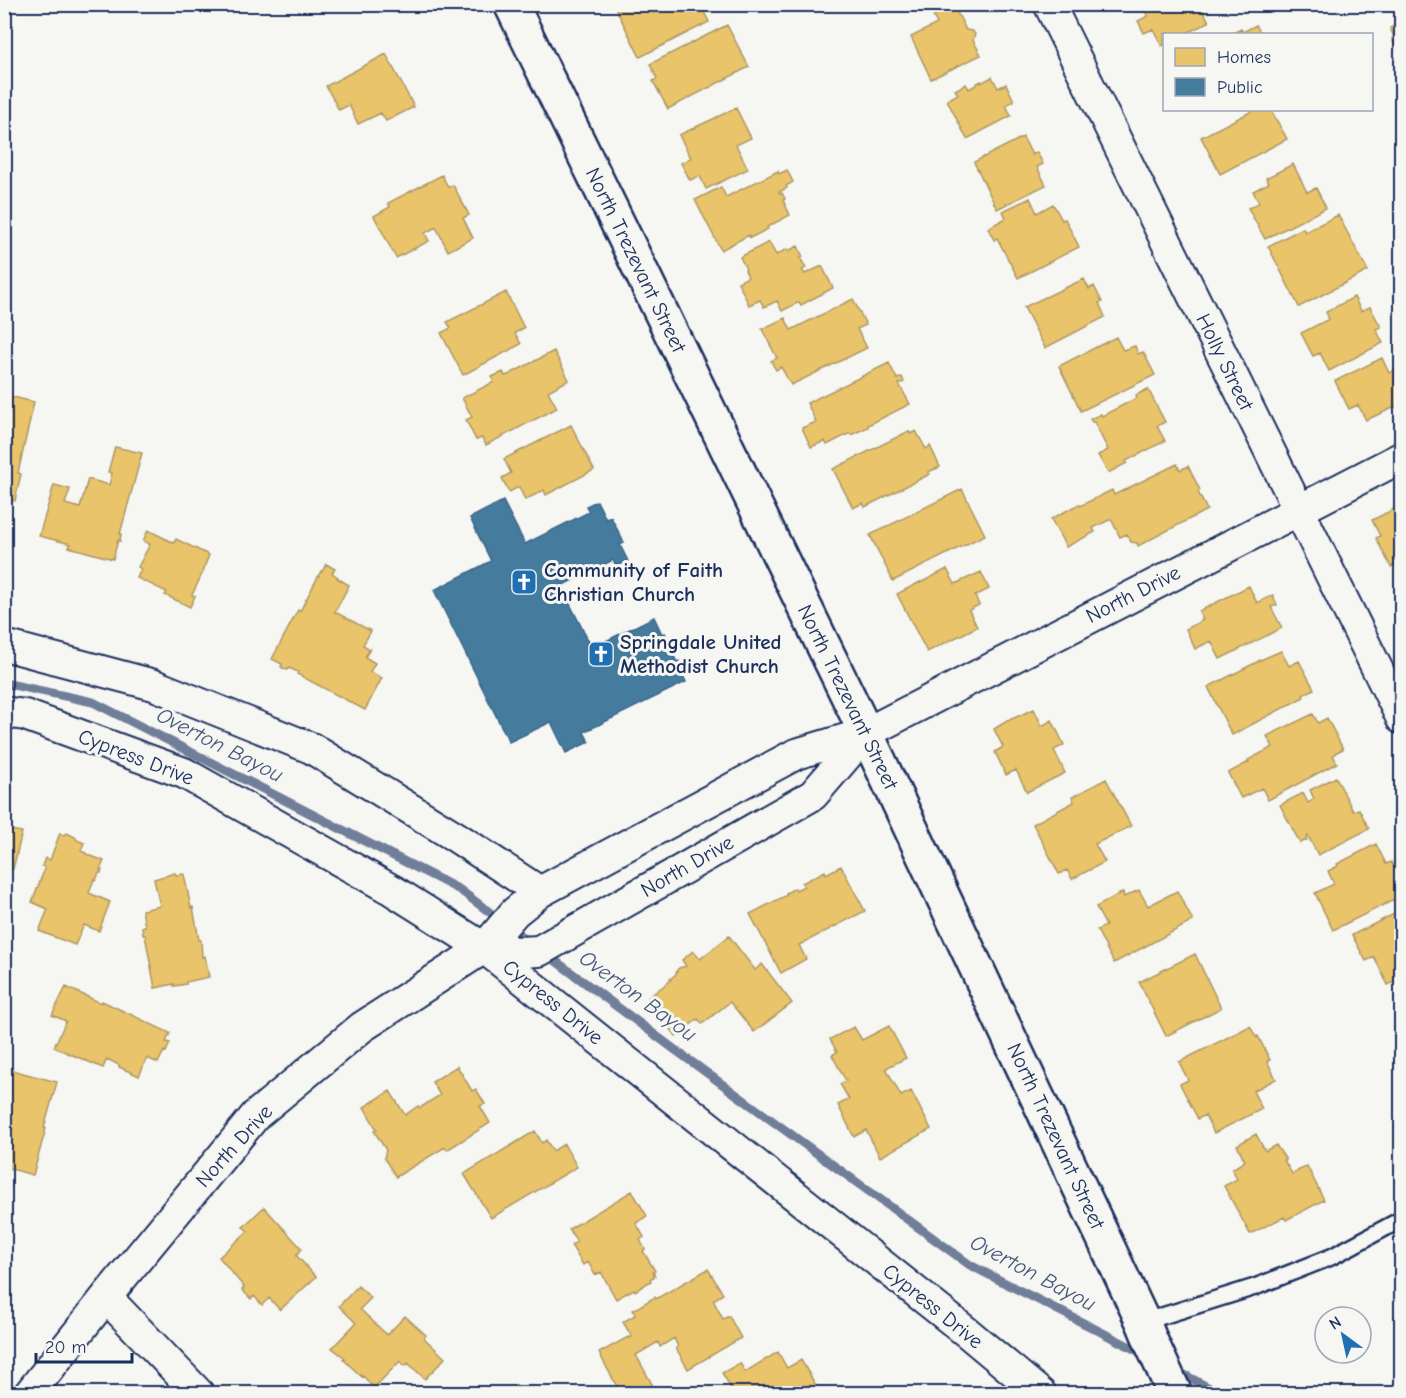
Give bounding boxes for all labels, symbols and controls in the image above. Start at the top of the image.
legend [1163,33,1373,111]
text: Homes [1217,47,1271,68]
text: Public [1217,77,1263,98]
street label: North Trezevant Street [581,164,692,357]
street label: Holly Street [1191,310,1259,415]
place label: Community of Faith Christian Church [544,558,723,606]
street label: North Drive [1082,560,1184,628]
church icon: Community of Faith Christian Church [509,567,539,597]
street label: North Trezevant Street [793,601,904,794]
place label: Springdale United Methodist Church [620,630,781,678]
church icon: Springdale United Methodist Church [586,639,616,669]
water label: Overton Bayou [152,702,288,788]
street label: Cypress Drive [75,724,197,790]
street label: North Drive [637,830,737,902]
water label: Overton Bayou [574,945,702,1047]
street label: Cypress Drive [498,954,608,1050]
street label: North Trezevant Street [1002,1039,1110,1234]
street label: North Drive [191,1100,277,1192]
water label: Overton Bayou [966,1229,1100,1317]
street label: Cypress Drive [878,1258,988,1354]
north arrow [1313,1305,1373,1365]
text: N [1326,1313,1345,1334]
scale bar [36,1326,132,1364]
text: 20 m [45,1337,86,1358]

